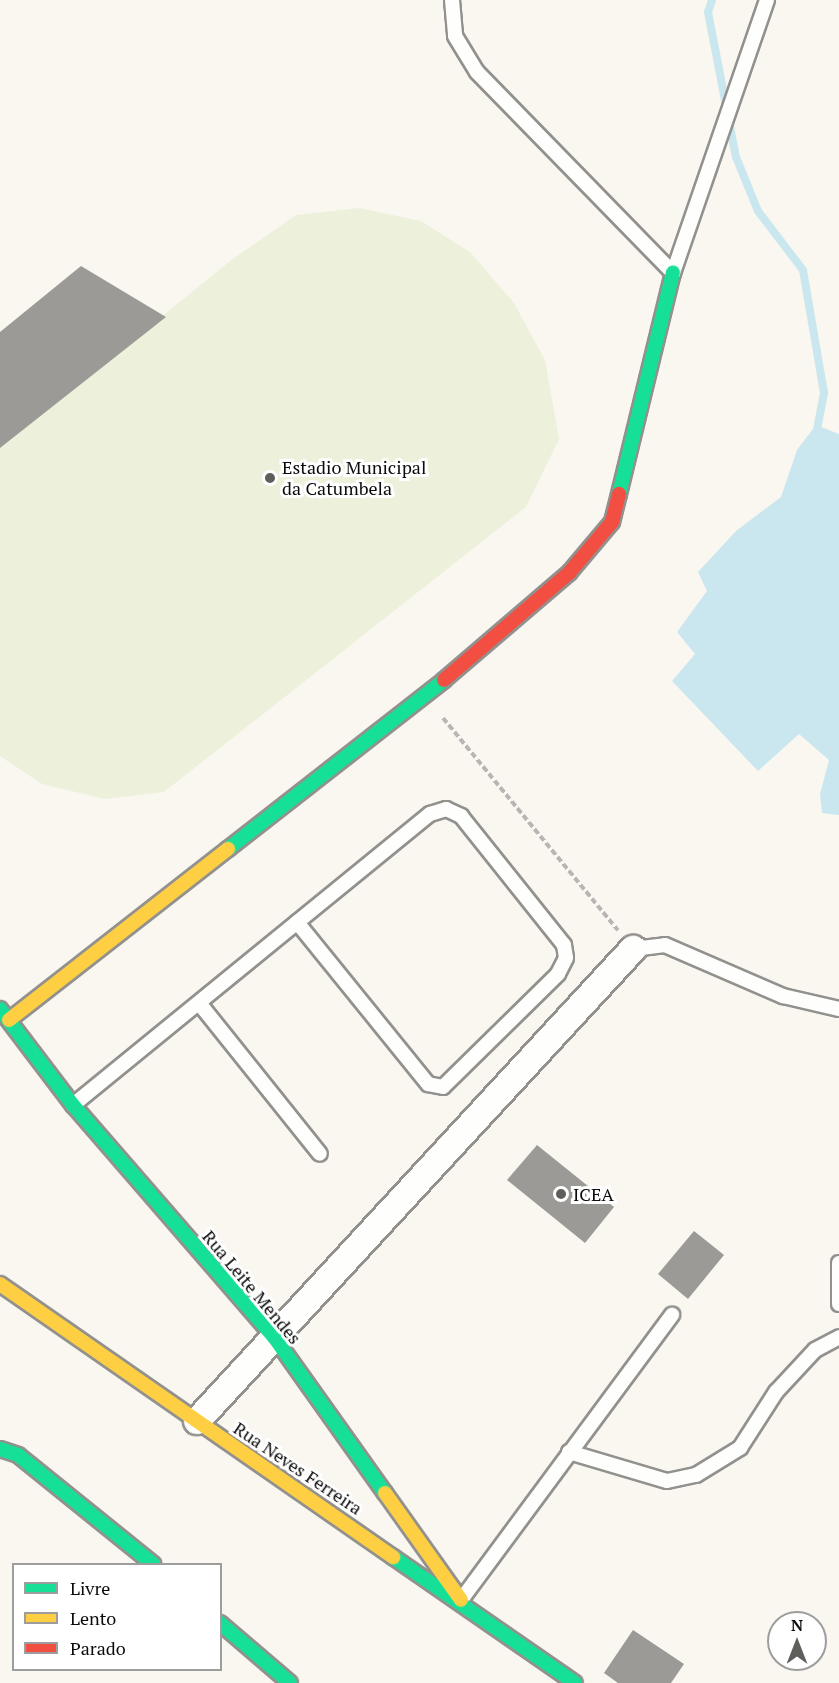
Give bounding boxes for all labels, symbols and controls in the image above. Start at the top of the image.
place label: Estadio Municipal da Catumbela [282,457,426,500]
marker: Estadio Municipal da Catumbela [263,471,277,485]
place label: ICEA [573,1183,614,1205]
marker: ICEA [554,1187,568,1201]
street label: Rua Leite Mendes [198,1226,306,1348]
street label: Rua Neves Ferreira [230,1417,366,1519]
legend [12,1563,222,1671]
text: Livre [70,1576,110,1600]
text: Lento [70,1606,116,1630]
north arrow [767,1611,827,1671]
text: N [791,1614,803,1636]
text: Parado [70,1636,126,1660]

